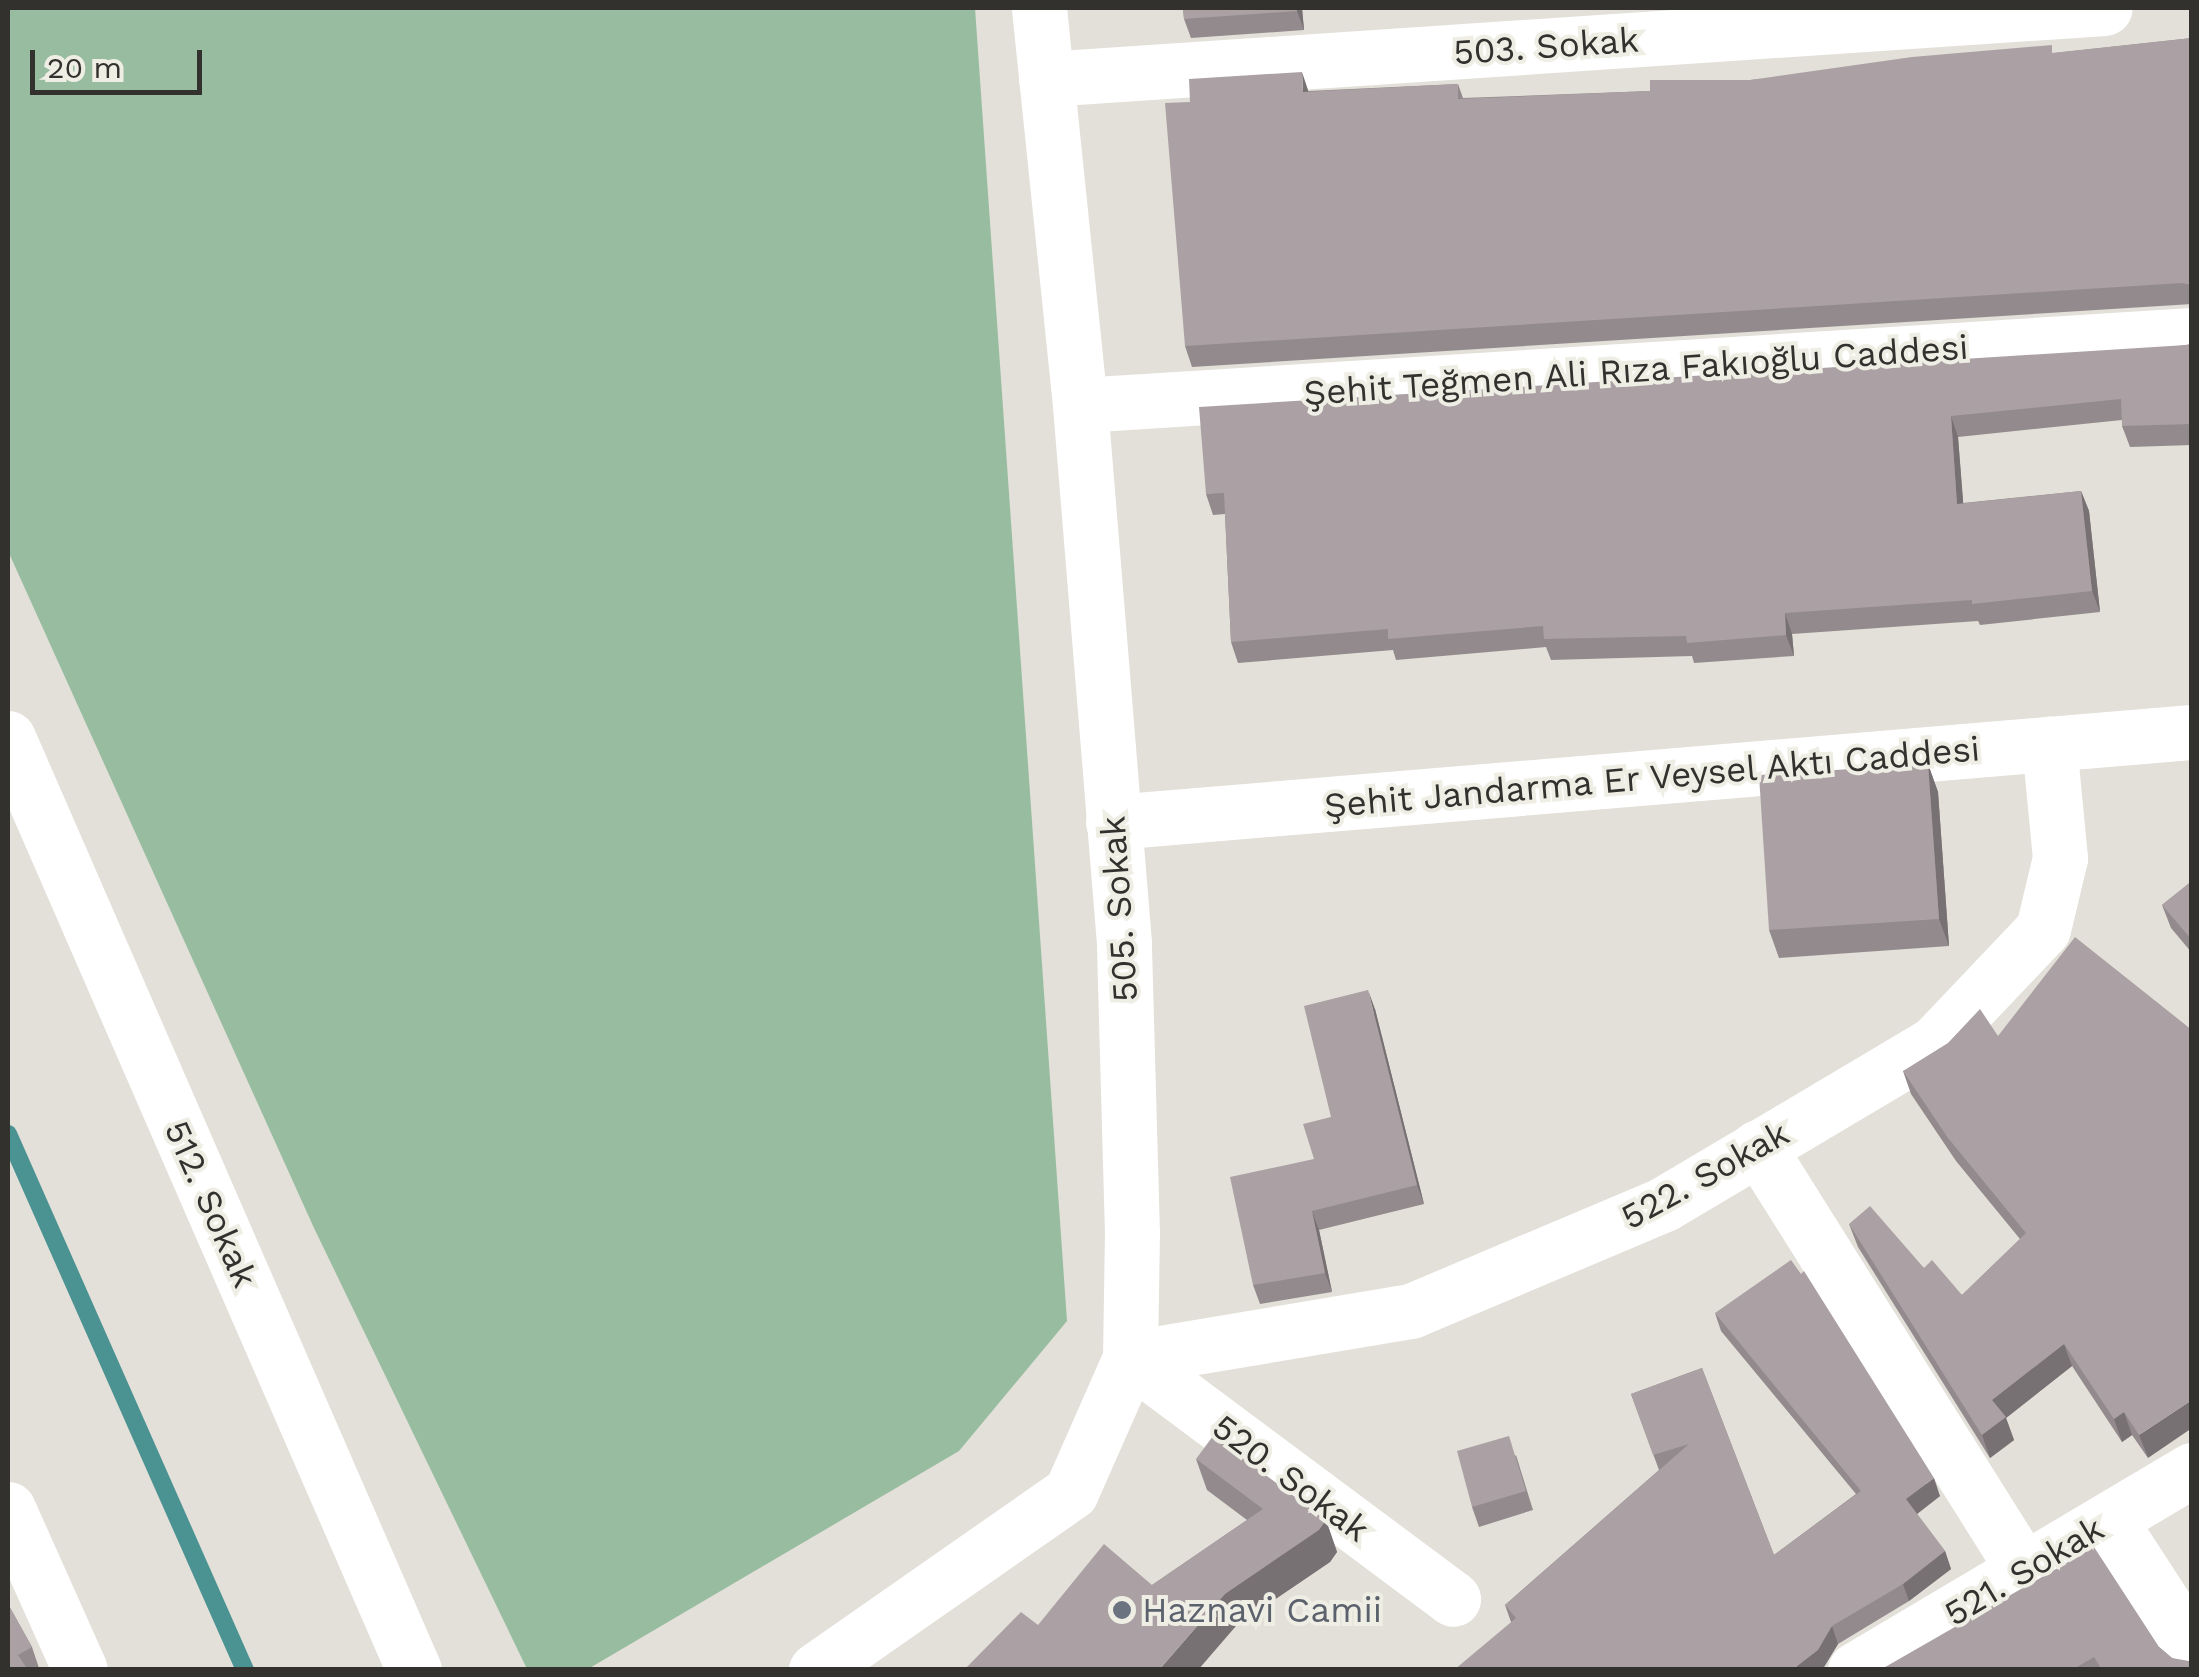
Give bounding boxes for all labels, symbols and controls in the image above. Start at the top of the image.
street label: 503. Sokak [1452,19,1640,73]
scale bar [35,30,208,92]
text: 20 m [47,50,122,85]
street label: Şehit Teğmen Ali Rıza Fakıoğlu Caddesi [1301,326,1971,414]
street label: Şehit Jandarma Er Veysel Aktı Caddesi [1319,727,1985,827]
street label: 505. Sokak [1092,815,1146,1003]
street label: 522. Sokak [1614,1112,1796,1238]
street label: 512. Sokak [156,1114,266,1294]
street label: 520. Sokak [1204,1405,1378,1551]
street label: 521. Sokak [1937,1507,2111,1635]
place label: Haznavi Camii [1142,1589,1382,1631]
marker: Haznavi Camii [1111,1599,1133,1621]

